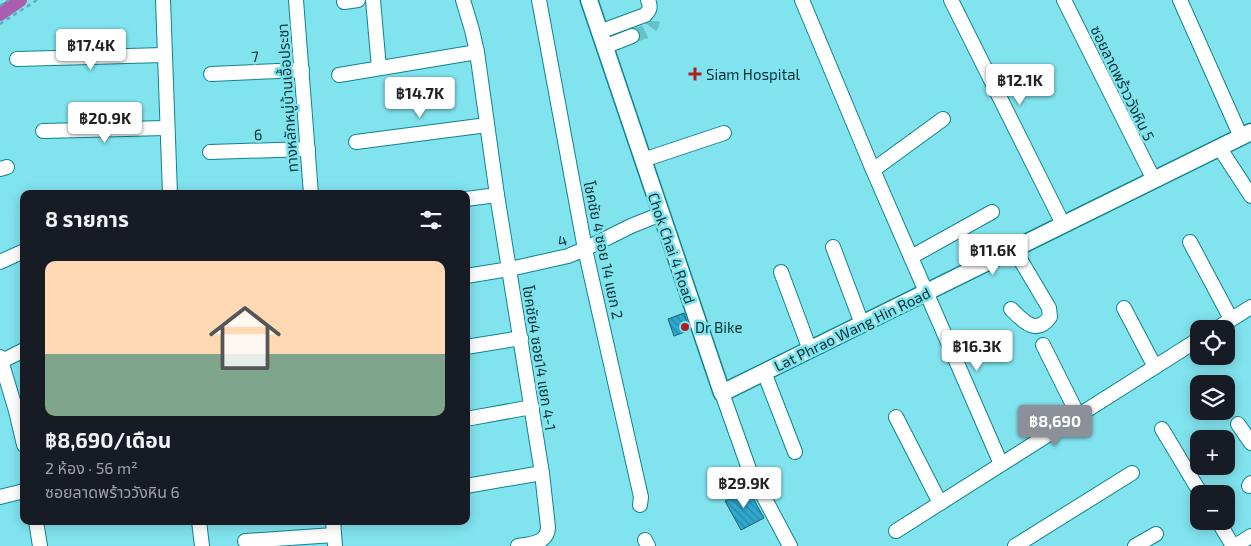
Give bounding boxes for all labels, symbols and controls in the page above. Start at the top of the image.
street label: ทางหลักหมู่บ้านเอื้อประชา [272,23,302,173]
street label: ซอยลาดพร้าววังหิน 5 [1087,23,1159,143]
pin: ฿17.4K [50,28,132,71]
text: ฿17.4K [67,35,115,54]
street label: 7 [251,47,260,65]
pin: ฿12.1K [979,64,1061,106]
place label: Siam Hospital [706,65,800,83]
marker: Siam Hospital [688,67,702,81]
text: ฿12.1K [997,70,1043,89]
pin: ฿14.7K [379,76,461,119]
text: ฿14.7K [396,83,444,102]
pin: ฿20.9K [64,102,146,144]
text: ฿20.9K [79,108,131,127]
street label: 6 [253,125,263,143]
street label: โชคชัย 4 ซอย 14 แยก 2 [581,179,627,321]
street label: Chok Chai 4 Road [645,190,699,306]
text: 8 รายการ [45,206,129,231]
icon: filters [417,206,445,234]
street label: 4 [555,230,569,250]
pin: ฿11.6K [952,234,1034,276]
text: ฿11.6K [970,240,1016,259]
street label: Lat Phrao Wang Hin Road [771,283,933,375]
street label: โชคชัย4 ซอย14 แยก 4-1 [520,284,560,432]
icon: home [200,293,290,383]
place label: Dr Bike [695,318,743,336]
map controls [1190,320,1235,530]
button: locate [1190,320,1235,365]
marker: Dr Bike [679,321,691,333]
pin: ฿16.3K [936,330,1018,372]
text: ฿16.3K [953,336,1001,355]
button: layers [1190,375,1235,420]
pin: ฿8,690 [1014,404,1096,447]
text: ฿8,690 [1029,411,1081,430]
text: ฿8,690/เดือน [45,427,171,452]
button: + [1190,430,1235,475]
text: 2 ห้อง · 56 m² [45,458,138,477]
pin: ฿29.9K [703,466,785,509]
text: ฿29.9K [718,473,770,492]
text: ซอยลาดพร้าววังหิน 6 [45,482,180,501]
button: − [1190,485,1235,530]

